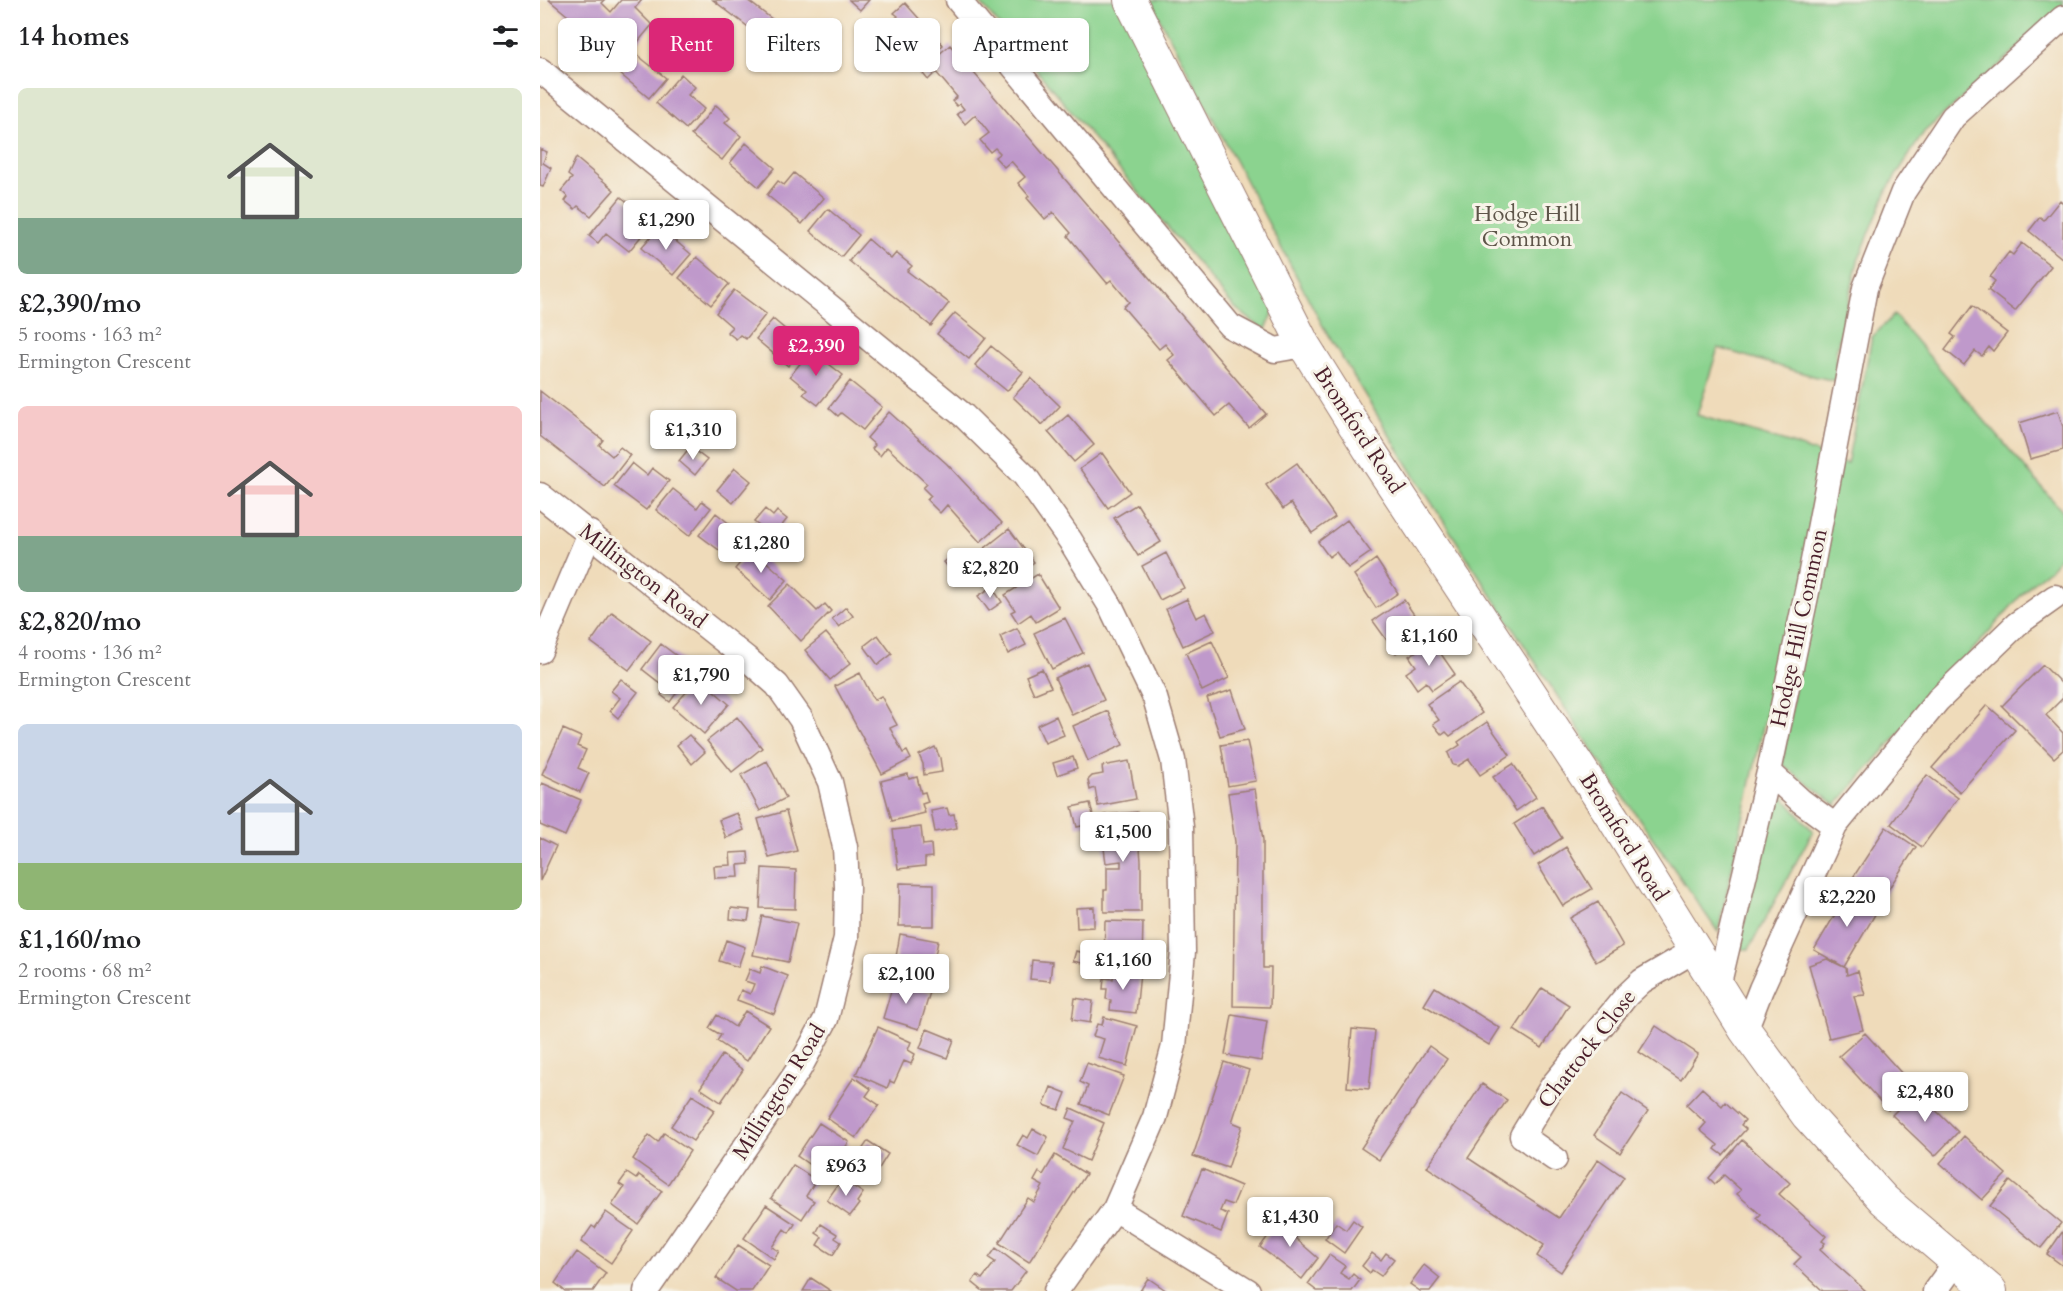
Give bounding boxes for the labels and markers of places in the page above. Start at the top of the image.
pin: £1,290 [617,200,715,251]
pin: £2,390 [767,326,865,377]
pin: £1,310 [644,410,742,461]
pin: £1,280 [712,523,810,574]
pin: £2,820 [941,548,1039,599]
pin: £1,160 [1380,616,1478,667]
pin: £1,790 [652,655,750,706]
pin: £1,500 [1074,812,1172,863]
pin: £2,220 [1798,877,1896,928]
pin: £1,160 [1074,940,1172,991]
pin: £2,100 [857,954,955,1005]
pin: £2,480 [1876,1072,1974,1123]
pin: £963 [810,1146,882,1197]
pin: £1,430 [1241,1197,1339,1248]

